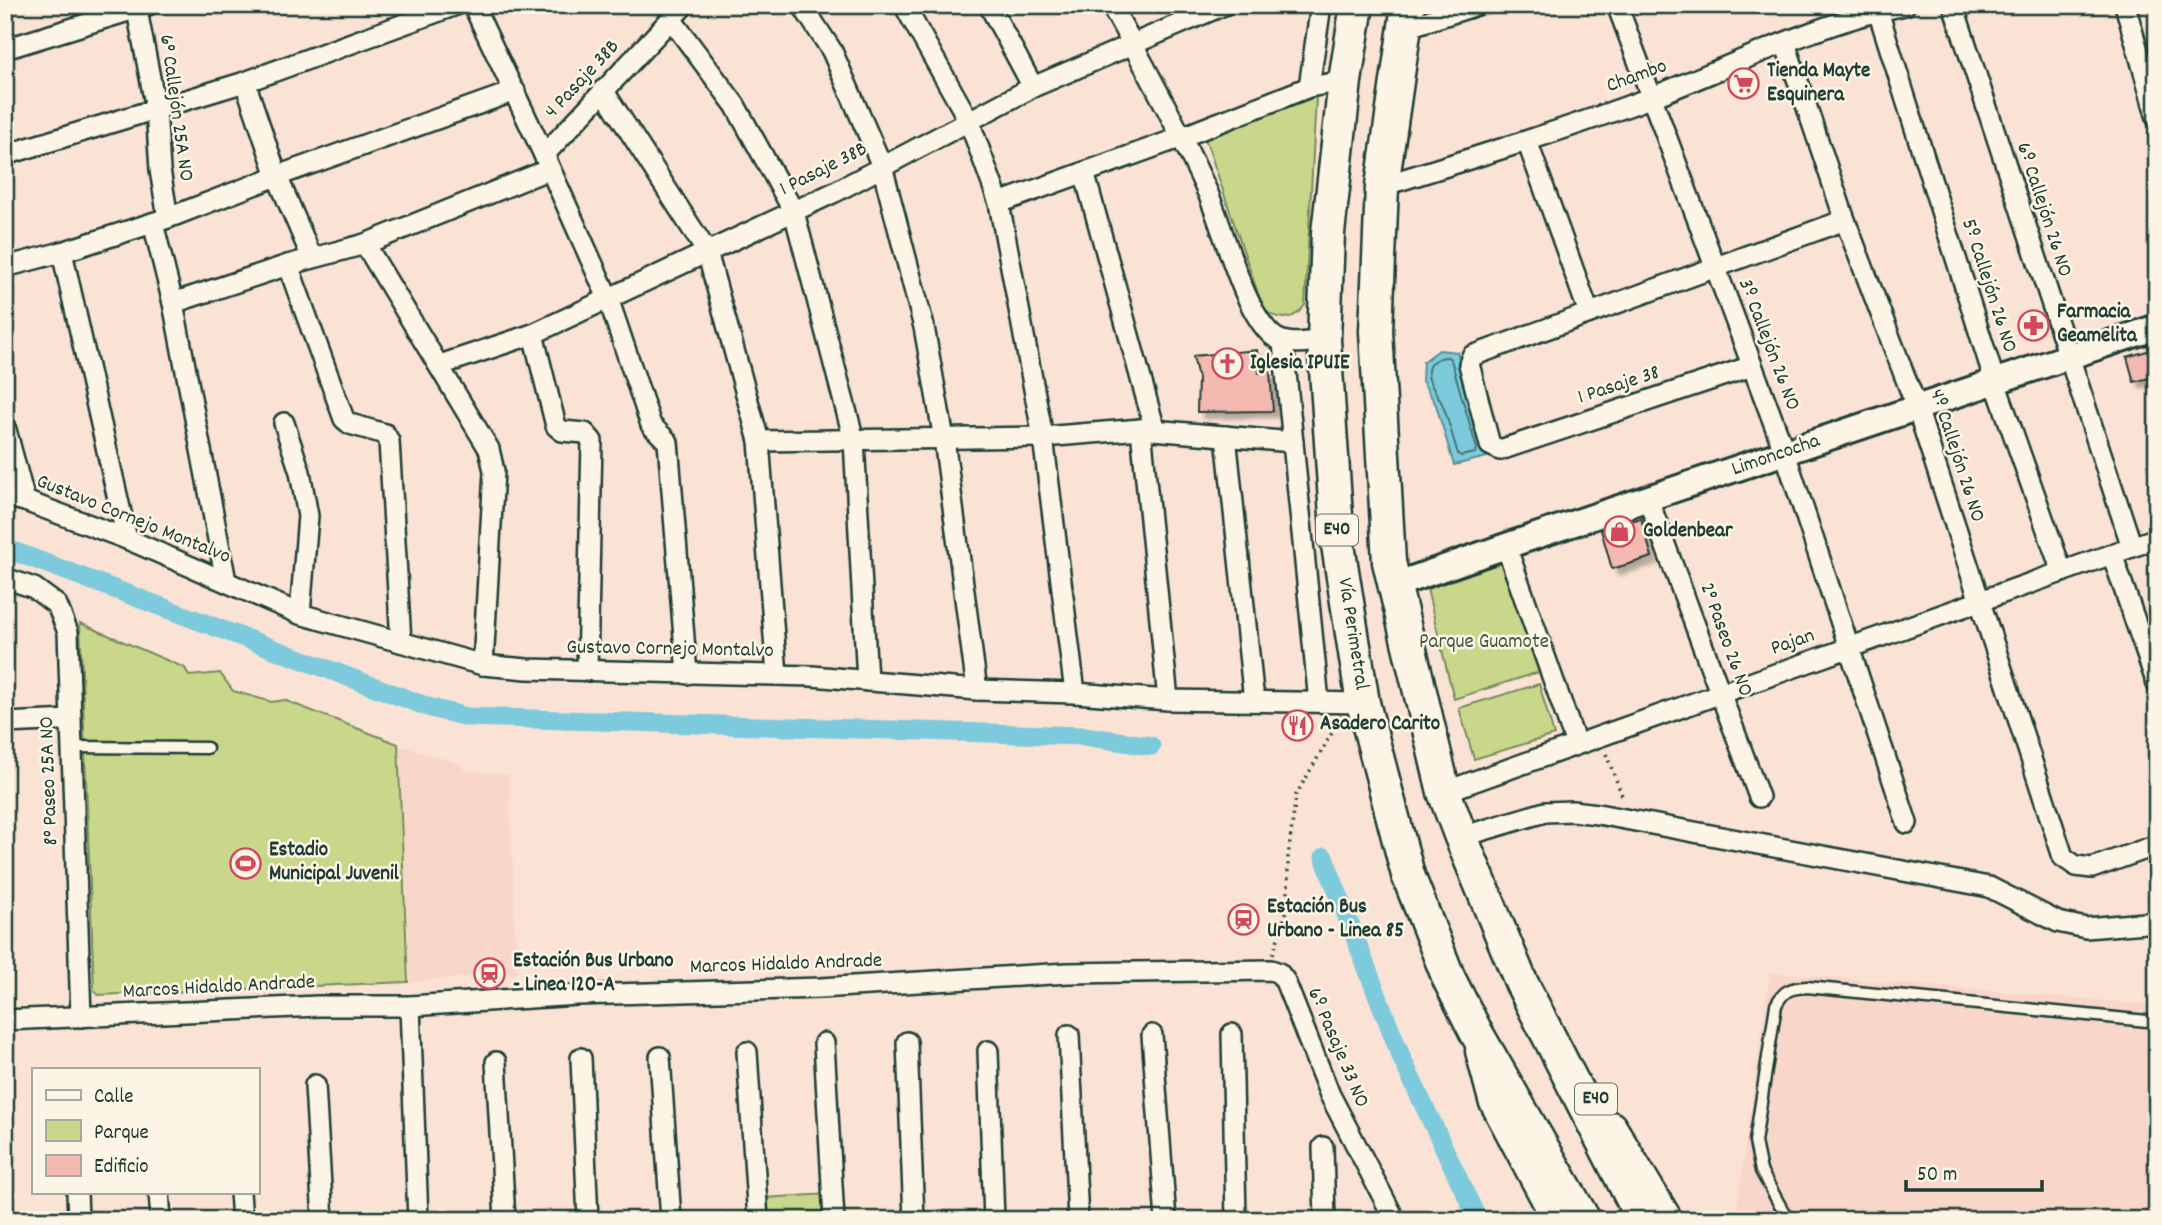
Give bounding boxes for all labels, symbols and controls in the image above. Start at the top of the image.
street label: 6° Callejón 25A NO [150,33,200,183]
street label: 4 Pasaje 38B [538,34,628,126]
street label: Chambo [1602,52,1672,102]
place label: Tienda Mayte Esquinera [1767,57,1870,111]
supermarket icon: Tienda Mayte Esquinera [1727,67,1761,101]
street label: 1 Pasaje 38B [775,135,873,205]
street label: 6º Callejón 26 NO [2007,139,2079,281]
street label: 5º Callejón 26 NO [1952,215,2024,357]
street label: 3º Callejón 26 NO [1729,275,1807,415]
place label: Farmacia Geamelita [2057,298,2138,352]
pharmacy icon: Farmacia Geamelita [2017,308,2051,342]
church icon: Iglesia IPUIE [1210,347,1244,381]
place label: Iglesia IPUIE [1250,349,1350,379]
street label: 1 Pasaje 38 [1574,359,1664,413]
street label: 4º Callejón 26 NO [1920,386,1992,526]
street label: Limoncocha [1728,427,1825,485]
street label: Gustavo Cornejo Montalvo [31,467,235,573]
road number: E40 [1316,514,1358,545]
shop icon: Goldenbear [1603,515,1637,549]
place label: Goldenbear [1643,517,1734,547]
street label: Vía Perimetral [1328,576,1376,692]
street label: 2° Paseo 26 NO [1691,579,1759,701]
street label: Pajan [1767,622,1819,664]
park label: Parque Guamote [1419,628,1549,658]
street label: Gustavo Cornejo Montalvo [566,633,774,667]
restaurant icon: Asadero Carito [1280,708,1314,742]
place label: Asadero Carito [1320,710,1440,740]
street label: 8° Paseo 25A NO [33,716,67,846]
place label: Estadio Municipal Juvenil [269,836,400,890]
sports icon: Estadio Municipal Juvenil [229,846,263,880]
place label: Estación Bus Urbano - Linea 85 [1267,893,1404,947]
station icon: Estación Bus Urbano - Linea 85 [1227,903,1261,937]
place label: Estación Bus Urbano - Linea 120-A [513,947,674,1001]
street label: Marcos Hidaldo Andrade [689,947,883,983]
station icon: Estación Bus Urbano - Linea 120-A [473,957,507,991]
street label: Marcos Hidaldo Andrade [122,968,316,1008]
street label: 6º Pasaje 33 NO [1298,983,1376,1113]
legend [32,1068,259,1194]
text: Calle [94,1083,133,1113]
road number: E40 [1575,1084,1617,1114]
text: Parque [94,1119,149,1149]
scale bar [1906,1148,2043,1192]
text: Edificio [94,1153,149,1183]
text: 50 m [1917,1161,1957,1191]

